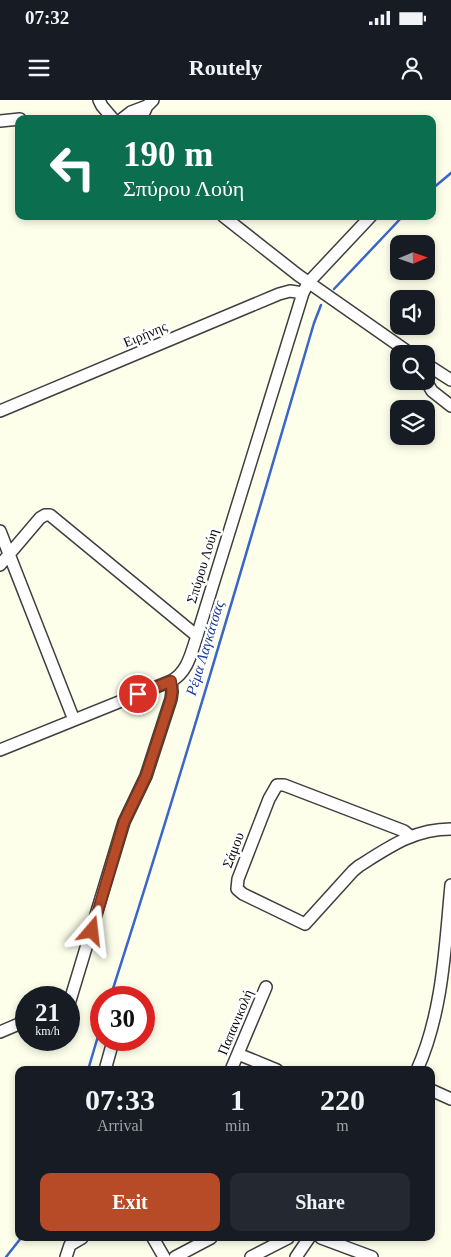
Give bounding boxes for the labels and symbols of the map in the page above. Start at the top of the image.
north arrow [390,235,435,280]
street label: Ειρήνης [121,318,170,350]
street label: Σπύρου Λούη [184,527,221,605]
water label: Ρέμα Λαγκάτσας [183,598,227,698]
pin [117,673,159,715]
street label: Σάμου [220,830,247,870]
position arrow [65,904,117,956]
speed limit sign: 30 [90,986,155,1051]
street label: Παπανικολή [215,987,256,1057]

